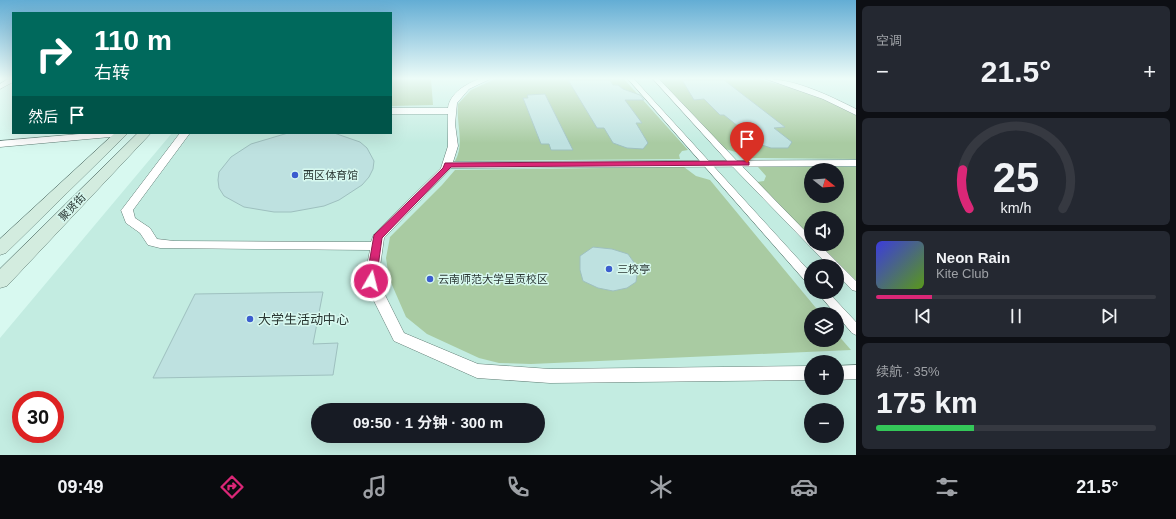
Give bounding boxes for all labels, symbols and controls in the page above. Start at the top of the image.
text: 110 m [94,25,172,56]
icon: right [28,28,80,80]
text: 空调 [876,33,902,48]
text: 21.5° [981,55,1051,88]
text: − [876,59,889,84]
text: + [1143,59,1156,84]
text: 右转 [94,63,130,83]
icon: arrive [66,104,88,126]
text: 然后 [28,108,58,125]
pin [730,122,764,163]
icon: arrive [736,128,758,150]
text: 25 [993,154,1039,201]
north arrow [804,163,844,203]
map controls [804,163,844,443]
place label: 西区体育馆 [303,169,358,181]
marker: 西区体育馆 [290,170,300,180]
street label: 聚贤街 [56,191,88,223]
text: km/h [1001,200,1032,216]
button: sound [804,211,844,251]
text: Neon Rain [936,249,1010,266]
button: search [804,259,844,299]
position arrow [350,260,392,302]
place label: 三校亭 [617,263,650,275]
marker: 三校亭 [604,264,614,274]
text: Kite Club [936,266,989,281]
place label: 云南师范大学呈贡校区 [438,273,548,285]
marker: 云南师范大学呈贡校区 [425,274,435,284]
icon: previous [912,305,934,327]
icon: pause [1005,305,1027,327]
icon: next [1098,305,1120,327]
button: layers [804,307,844,347]
place label: 大学生活动中心 [258,312,349,327]
marker: 大学生活动中心 [245,314,255,324]
button: + [804,355,844,395]
text: 续航 · 35% [876,364,940,379]
text: 175 km [876,386,978,419]
speed limit sign: 30 [12,391,64,443]
button: − [804,403,844,443]
text: 09:50 · 1 分钟 · 300 m [353,414,503,431]
icon: directions [218,473,246,501]
icon: music [361,473,389,501]
icon: phone [504,473,532,501]
icon: climate [647,473,675,501]
icon: car [790,473,818,501]
icon: filters [933,473,961,501]
text: 09:49 [57,477,104,497]
text: 21.5° [1076,477,1118,497]

